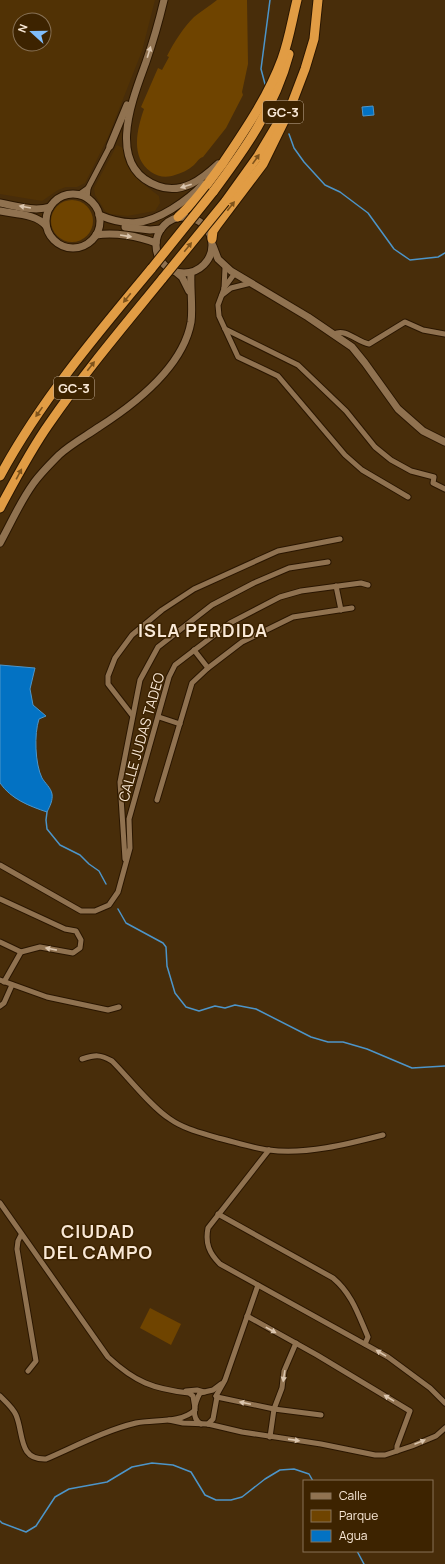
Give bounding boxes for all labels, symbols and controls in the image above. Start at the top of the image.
north arrow [12,12,52,52]
text: N [14,22,31,35]
one-way arrow [146,46,152,58]
road number: GC-3 [263,101,303,123]
one-way arrow [252,154,260,164]
one-way arrow [180,183,192,189]
one-way arrow [227,201,236,212]
one-way arrow [19,204,31,210]
one-way arrow [120,233,132,239]
one-way arrow [183,242,192,253]
one-way arrow [123,292,131,303]
one-way arrow [87,361,96,372]
road number: GC-3 [54,377,94,399]
one-way arrow [35,406,43,417]
one-way arrow [15,468,22,480]
district label: ISLA PERDIDA [138,618,268,642]
street label: CALLE JUDAS TADEO [114,670,168,804]
one-way arrow [45,946,58,952]
district label: CIUDAD DEL CAMPO [43,1219,153,1264]
one-way arrow [266,1326,277,1333]
one-way arrow [376,1349,386,1357]
one-way arrow [281,1369,287,1382]
one-way arrow [383,1395,395,1402]
one-way arrow [239,1400,252,1406]
one-way arrow [288,1437,300,1443]
one-way arrow [415,1439,427,1445]
legend [303,1480,433,1552]
text: Calle [339,1487,367,1504]
text: Parque [339,1507,378,1524]
text: Agua [339,1527,368,1544]

